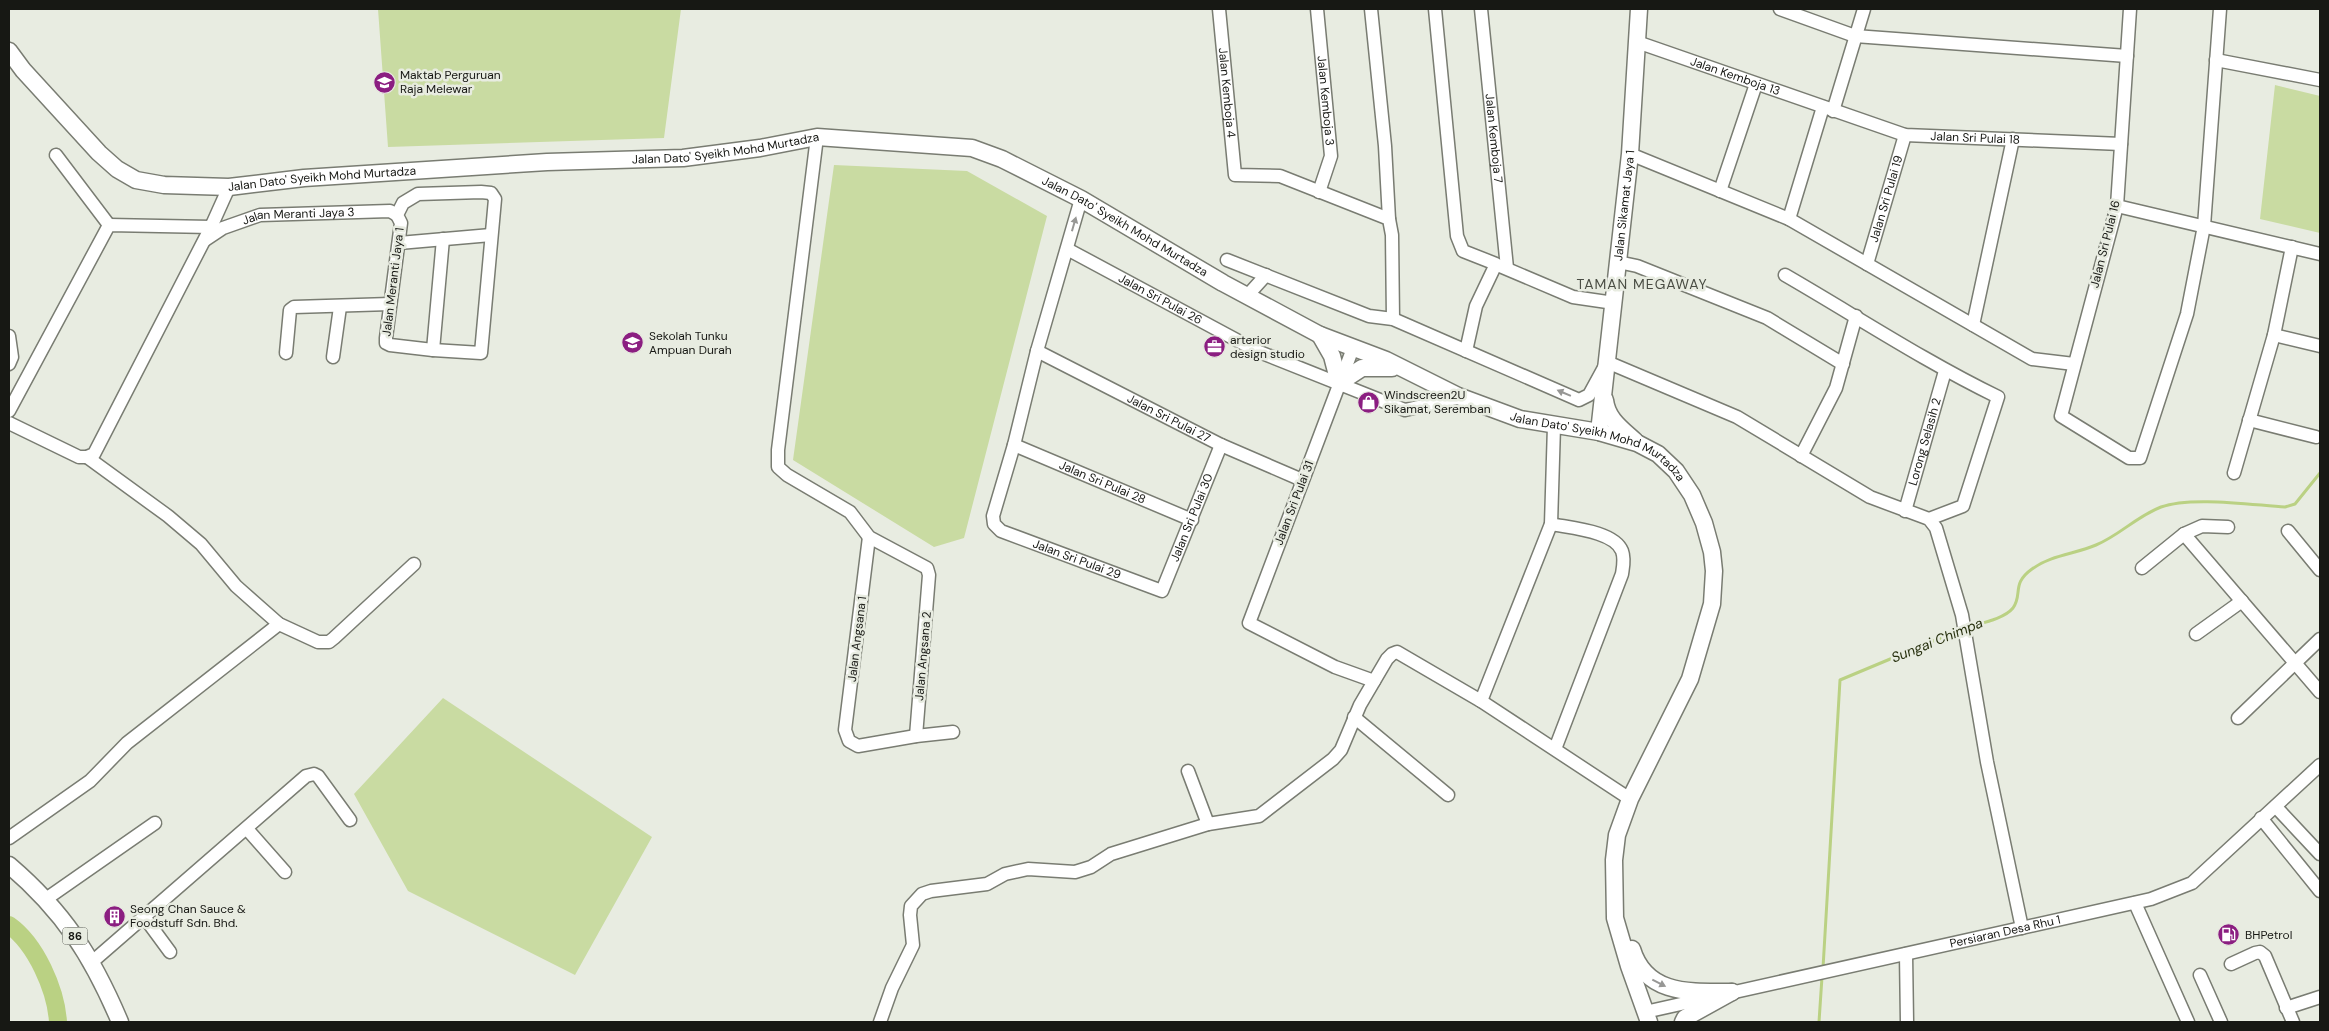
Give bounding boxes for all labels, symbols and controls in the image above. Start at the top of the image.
street label: Jalan Kemboja 4 [1215,47,1239,138]
street label: Jalan Kemboja 13 [1688,53,1782,99]
street label: Jalan Kemboja 3 [1313,55,1338,146]
place label: Maktab Perguruan Raja Melewar [400,67,501,97]
school or university icon: Maktab Perguruan Raja Melewar [372,70,396,94]
street label: Jalan Kemboja 7 [1482,93,1506,184]
street label: Jalan Sri Pulai 18 [1930,128,2020,148]
street label: Jalan Dato' Syeikh Mohd Murtadza [632,129,820,168]
street label: Jalan Sikamat Jaya 1 [1610,150,1638,262]
street label: Jalan Sri Pulai 19 [1866,153,1907,244]
street label: Jalan Dato' Syeikh Mohd Murtadza [227,163,417,195]
street label: Jalan Dato' Syeikh Mohd Murtadza [1039,173,1211,280]
street label: Jalan Sri Pulai 16 [2086,199,2124,289]
street label: Jalan Meranti Jaya 3 [240,204,355,229]
one-way arrow [1070,216,1078,231]
street label: Jalan Meranti Jaya 1 [378,227,408,337]
street label: Jalan Sri Pulai 26 [1116,270,1205,328]
district label: TAMAN MEGAWAY [1576,275,1708,293]
place label: Sekolah Tunku Ampuan Durah [649,328,732,358]
school or university icon: Sekolah Tunku Ampuan Durah [621,331,645,355]
place label: arterior design studio [1230,332,1305,362]
office icon: arterior design studio [1202,335,1226,359]
place label: Windscreen2U Sikamat, Seremban [1384,387,1491,417]
one-way arrow [1557,389,1571,397]
street label: Jalan Sri Pulai 27 [1124,390,1213,446]
shop icon: Windscreen2U Sikamat, Seremban [1356,390,1380,414]
street label: Lorong Selasih 2 [1905,396,1945,487]
street label: Jalan Dato' Syeikh Mohd Murtadza [1508,408,1689,484]
street label: Jalan Sri Pulai 28 [1057,457,1148,508]
street label: Jalan Sri Pulai 31 [1271,459,1317,547]
street label: Jalan Sri Pulai 30 [1167,471,1217,564]
street label: Jalan Sri Pulai 29 [1031,536,1123,583]
street label: Jalan Angsana 1 [844,595,870,683]
street label: Jalan Angsana 2 [911,611,935,701]
water label: Sungai Chimpa [1889,613,1986,667]
place label: Seong Chan Sauce & Foodstuff Sdn. Bhd. [130,901,246,931]
building icon: Seong Chan Sauce & Foodstuff Sdn. Bhd. [102,904,126,928]
street label: Persiaran Desa Rhu 1 [1948,911,2062,952]
fuel station icon: BHPetrol [2217,923,2241,947]
place label: BHPetrol [2245,927,2292,943]
road number: 86 [62,928,88,944]
one-way arrow [1652,979,1667,987]

